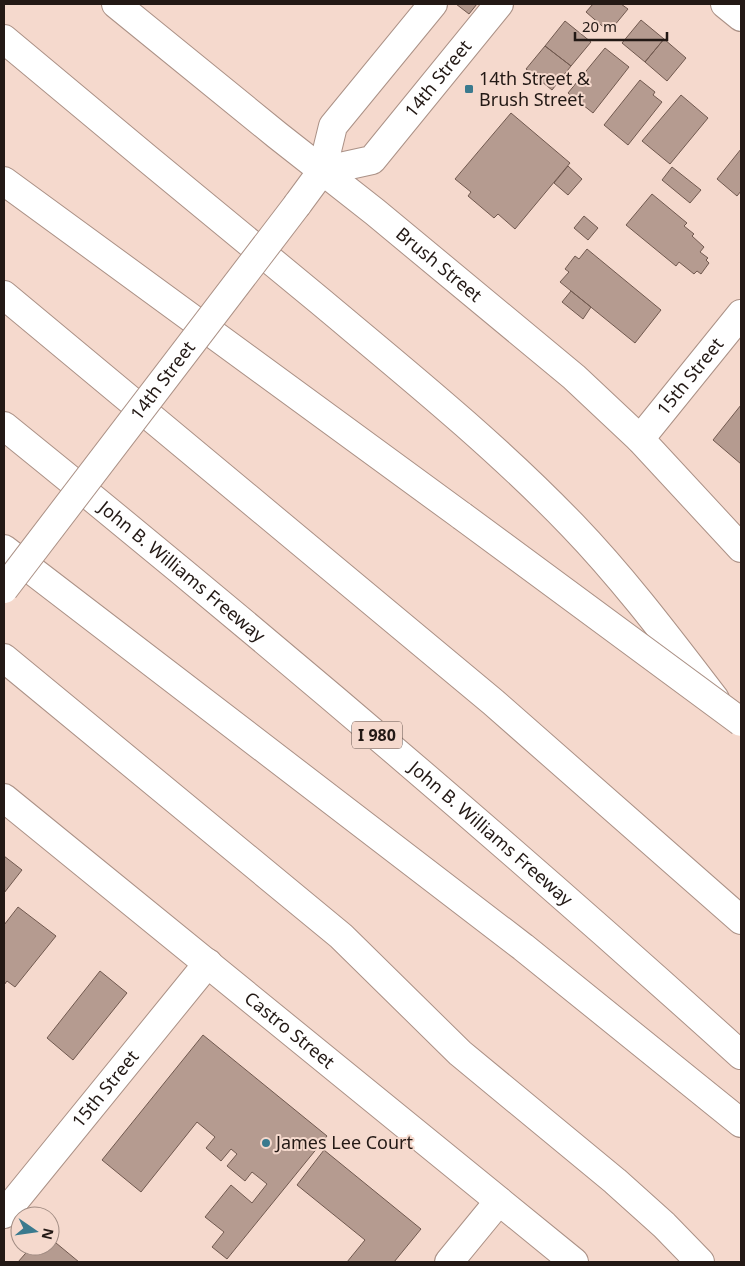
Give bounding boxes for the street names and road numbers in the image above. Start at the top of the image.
street label: 14th Street [399,34,476,122]
street label: Brush Street [391,221,488,307]
street label: 15th Street [651,332,728,420]
street label: 14th Street [124,335,200,424]
street label: John B. Williams Freeway [93,494,271,648]
road number: I 980 [352,722,402,748]
street label: John B. Williams Freeway [403,754,579,911]
street label: Castro Street [240,986,340,1074]
street label: 15th Street [66,1044,144,1132]

